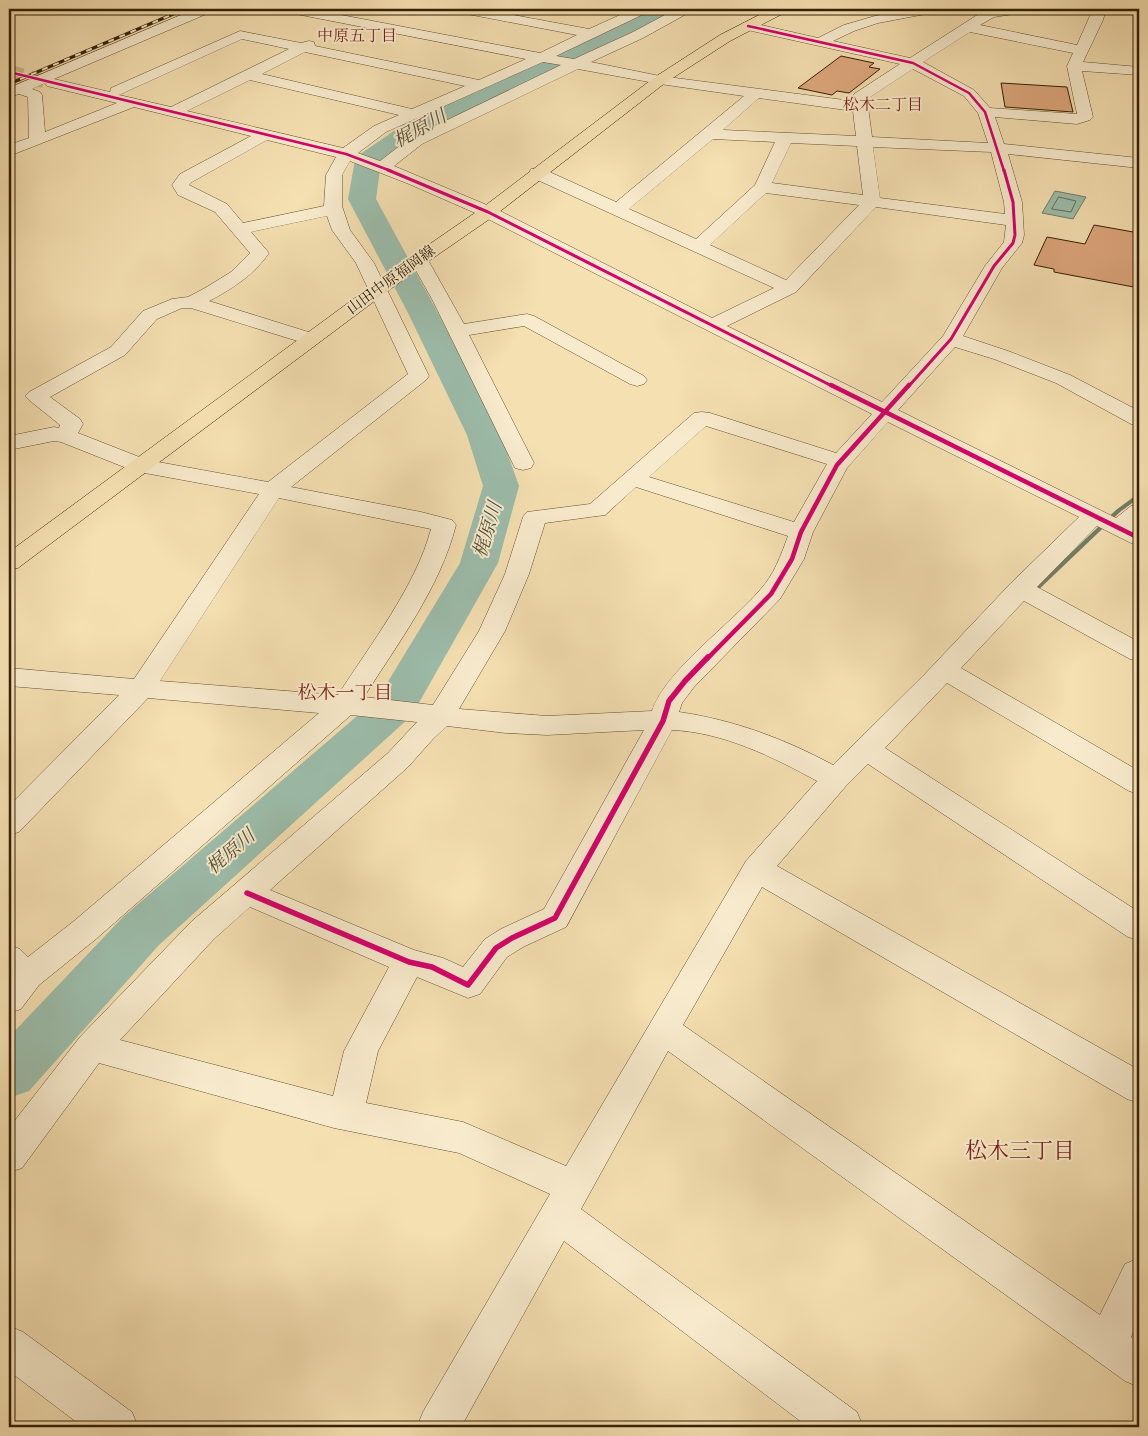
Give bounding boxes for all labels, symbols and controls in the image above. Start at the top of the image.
district label: 中原五丁目 [317,26,397,46]
district label: 松木二丁目 [843,95,923,115]
water label: 梶原川 [389,104,452,153]
street label: 山田中原福岡線 [343,241,439,319]
water label: 梶原川 [469,497,508,561]
district label: 松木一丁目 [297,682,393,705]
water label: 梶原川 [202,823,262,879]
district label: 松木三丁目 [965,1138,1075,1165]

